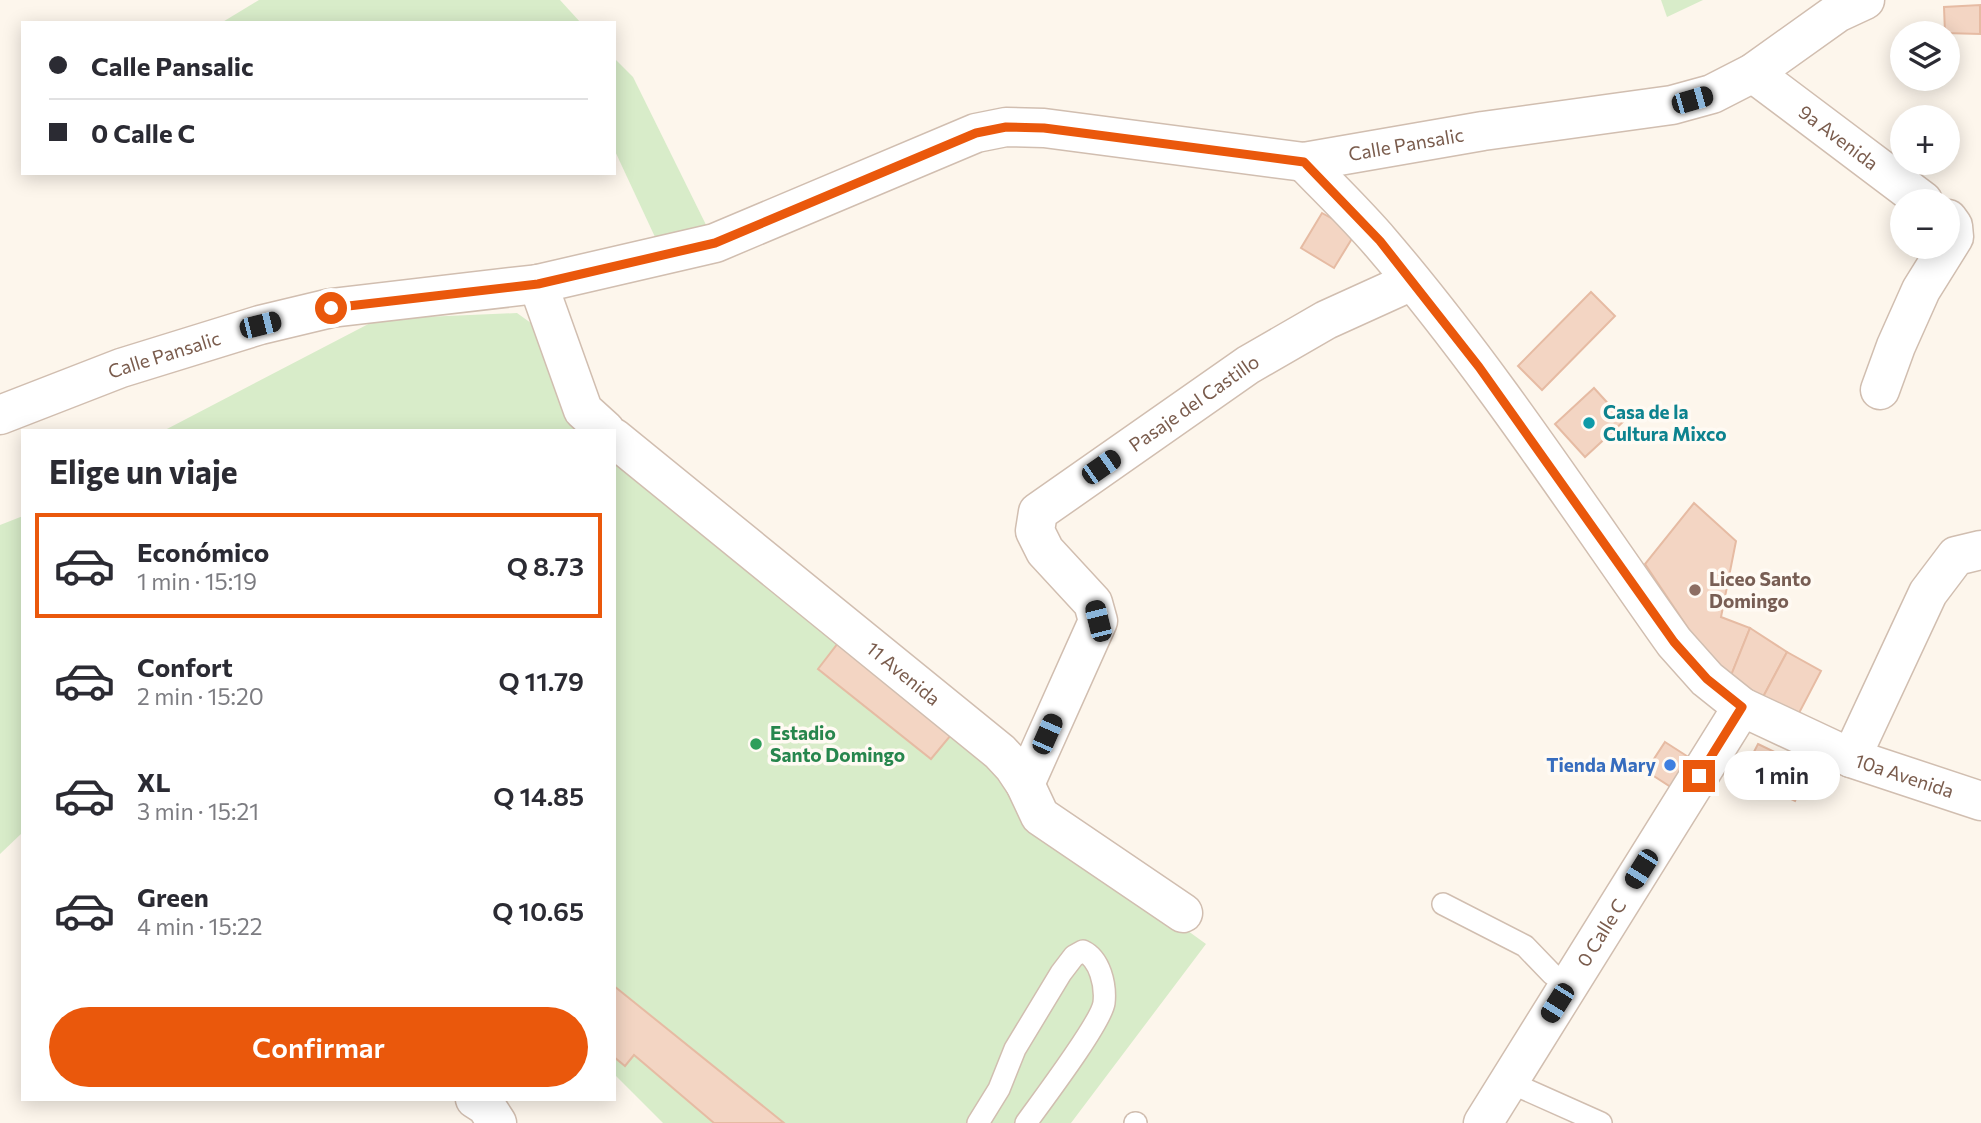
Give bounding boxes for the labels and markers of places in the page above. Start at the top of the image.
place label: Casa de la Cultura Mixco [1603,400,1727,445]
marker: Casa de la Cultura Mixco [1581,415,1597,431]
place label: Liceo Santo Domingo [1709,567,1811,612]
marker: Liceo Santo Domingo [1687,582,1703,598]
place label: Estadio Santo Domingo [770,721,905,766]
marker: Estadio Santo Domingo [748,736,764,752]
place label: Tienda Mary [1546,753,1657,776]
marker: Tienda Mary [1662,757,1678,773]

